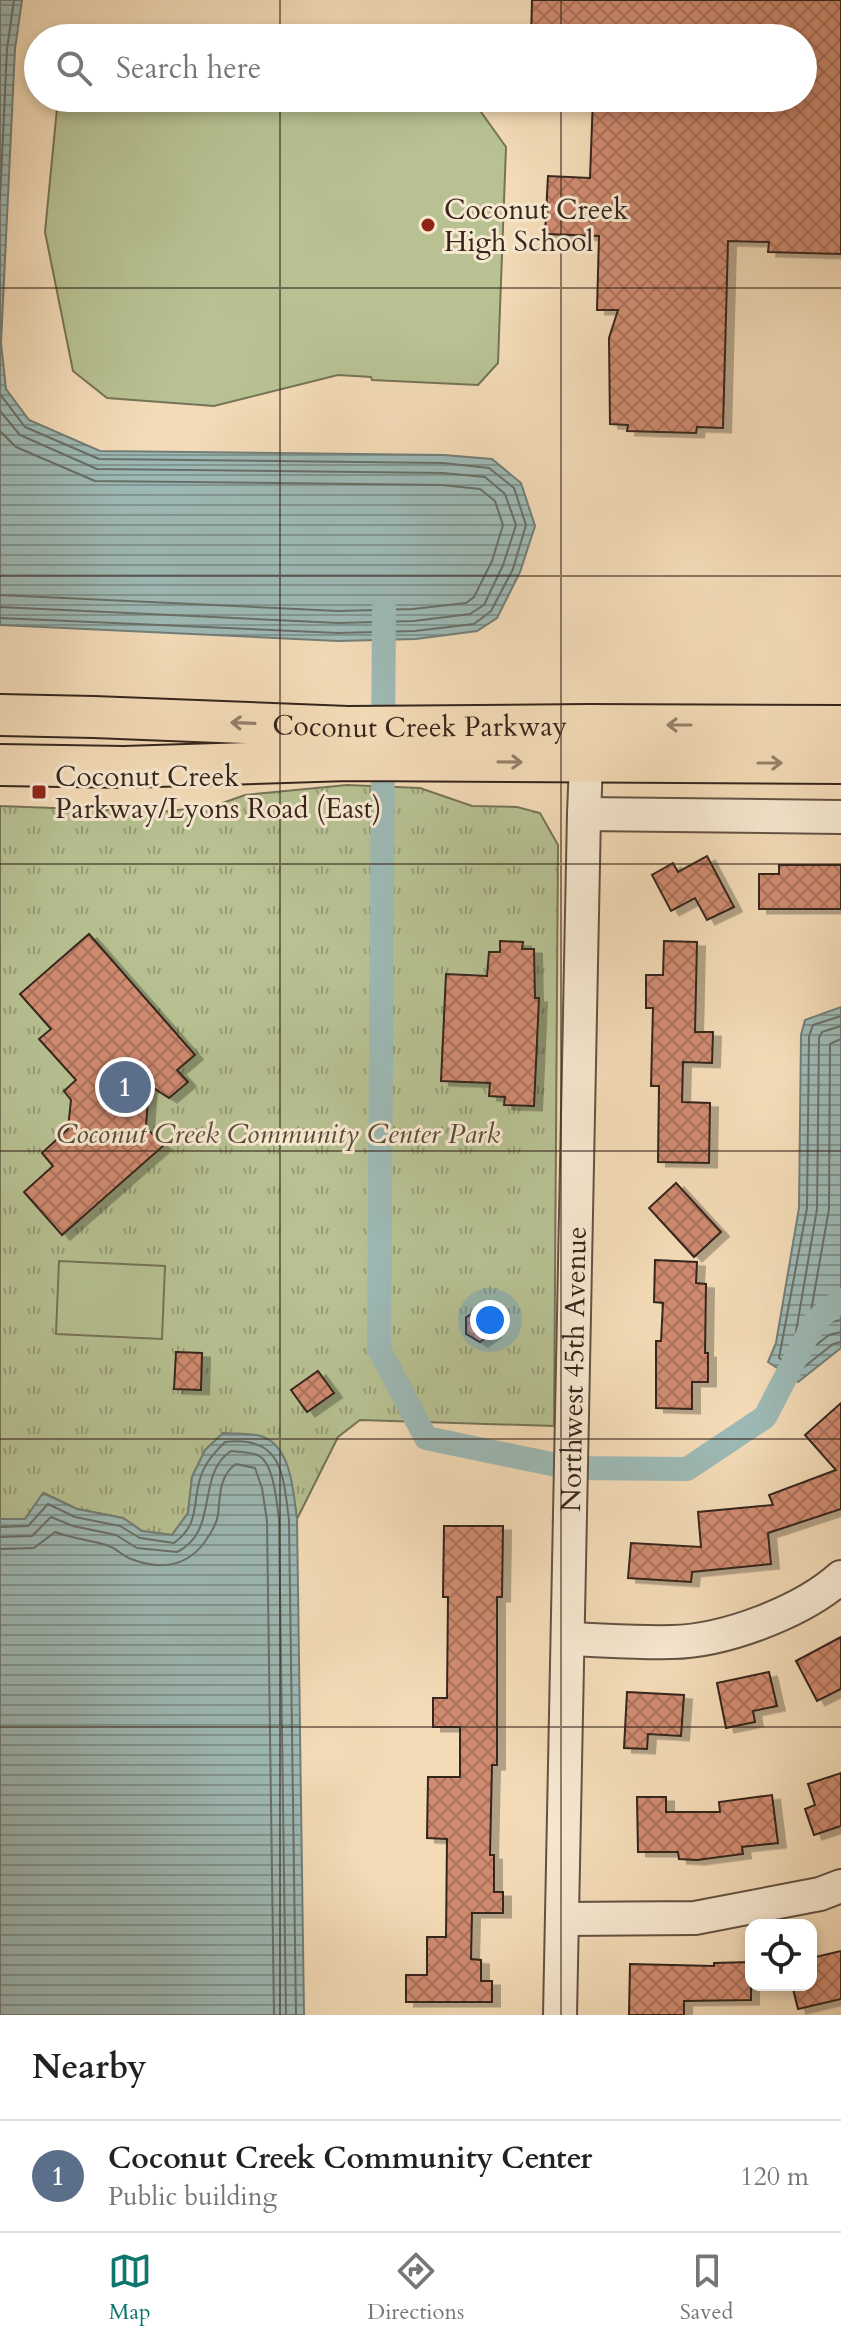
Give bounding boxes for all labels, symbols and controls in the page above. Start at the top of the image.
search box [24,24,817,112]
icon: search [52,46,96,90]
text: Search here [116,48,261,89]
place label: Coconut Creek High School [444,191,628,261]
marker: Coconut Creek High School [419,216,437,234]
street label: Coconut Creek Parkway [272,706,568,747]
one-way arrow [230,715,257,730]
one-way arrow [666,717,693,733]
one-way arrow [496,754,523,770]
one-way arrow [756,755,783,771]
place label: Coconut Creek Parkway/Lyons Road (East) [55,758,381,828]
marker: Coconut Creek Parkway/Lyons Road (East) [30,783,48,801]
pin: 1 [99,1057,151,1117]
park label: Coconut Creek Community Center Park [56,1115,500,1153]
street label: Northwest 45th Avenue [552,1226,596,1512]
your location [470,1300,510,1340]
map controls [745,1919,817,1991]
button: locate [745,1919,817,1991]
text: Nearby [32,2044,147,2090]
text: Coconut Creek Community Center [108,2138,592,2179]
text: 1 [51,2159,65,2194]
text: 120 m [740,2159,809,2194]
text: Public building [108,2179,277,2214]
tab: Map [108,2249,152,2327]
tab: Directions [367,2249,464,2327]
tab: Saved [680,2249,733,2327]

